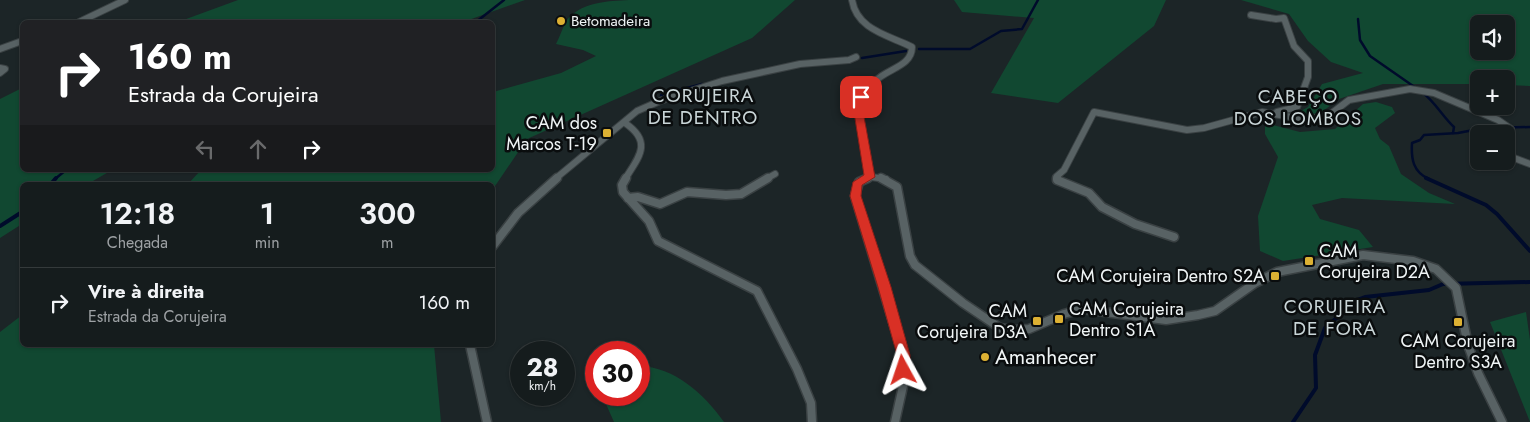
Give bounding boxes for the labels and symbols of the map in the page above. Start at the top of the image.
place label: Betomadeira [571,10,650,32]
marker: Betomadeira [555,15,567,27]
pin [840,76,882,118]
district label: CORUJEIRA DE DENTRO [648,82,758,131]
district label: CABEÇO DOS LOMBOS [1234,83,1362,132]
place label: CAM dos Marcos T-19 [506,110,597,157]
marker: CAM dos Marcos T-19 [601,127,613,139]
place label: CAM Corujeira D2A [1319,238,1430,285]
marker: CAM Corujeira D2A [1303,255,1315,267]
place label: CAM Corujeira Dentro S2A [1056,263,1265,289]
marker: CAM Corujeira Dentro S2A [1269,270,1281,282]
district label: CORUJEIRA DE FORA [1284,293,1386,342]
place label: CAM Corujeira Dentro S1A [1069,296,1184,343]
place label: CAM Corujeira D3A [917,298,1027,345]
marker: CAM Corujeira Dentro S1A [1053,313,1065,325]
marker: CAM Corujeira D3A [1031,315,1043,327]
marker: CAM Corujeira Dentro S3A [1452,316,1464,328]
place label: CAM Corujeira Dentro S3A [1401,328,1515,375]
speed limit sign: 30 [585,341,650,406]
place label: Amanhecer [995,342,1097,372]
position arrow [876,343,928,395]
marker: Amanhecer [979,351,991,363]

